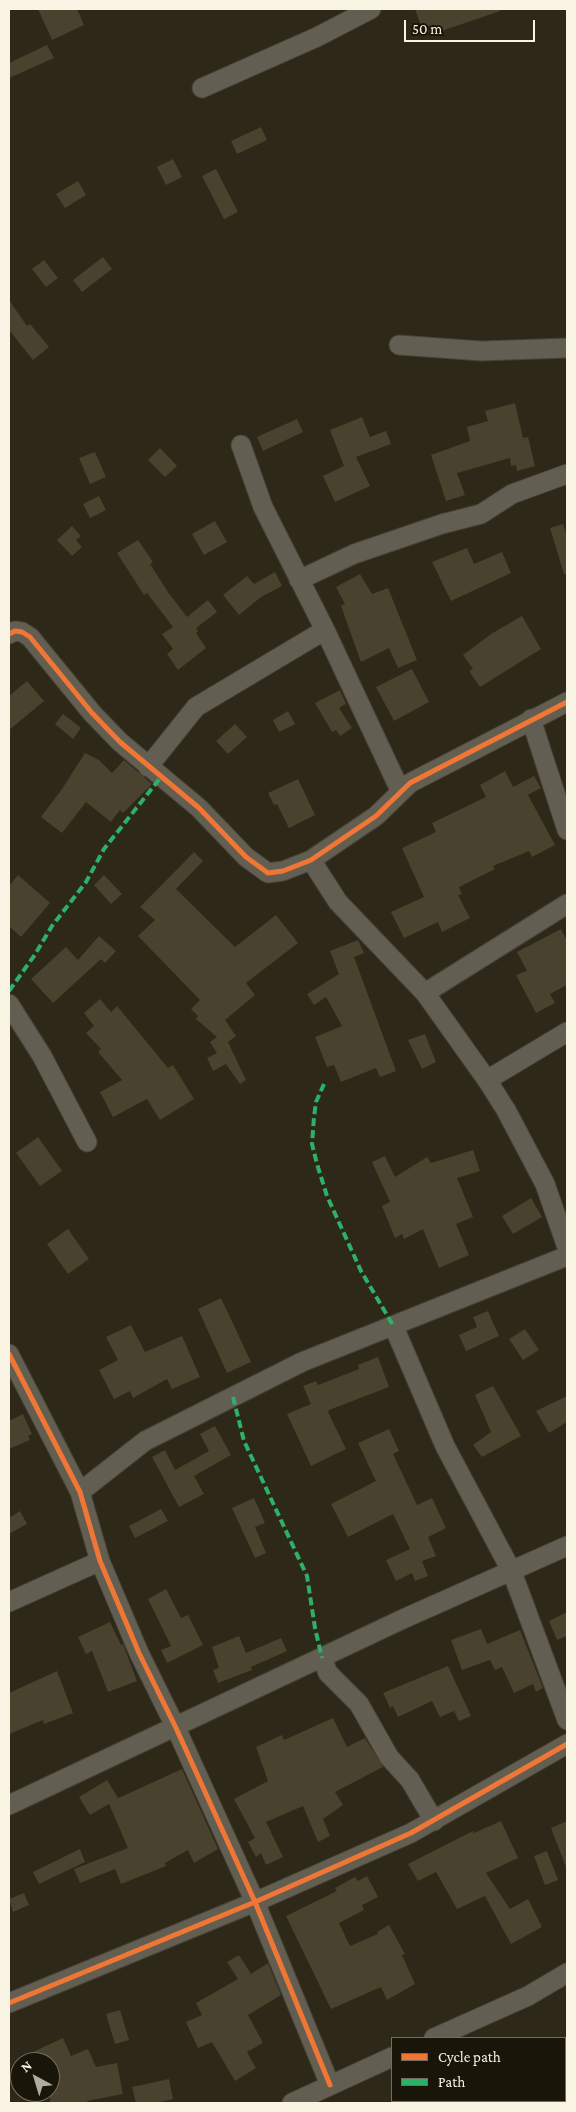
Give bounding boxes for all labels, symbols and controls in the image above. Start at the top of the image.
scale bar [406,10,537,42]
text: 50 m [412,21,442,37]
legend [391,2037,566,2102]
text: Cycle path [438,2049,501,2065]
north arrow [10,2052,60,2102]
text: N [17,2057,35,2075]
text: Path [438,2074,465,2090]

